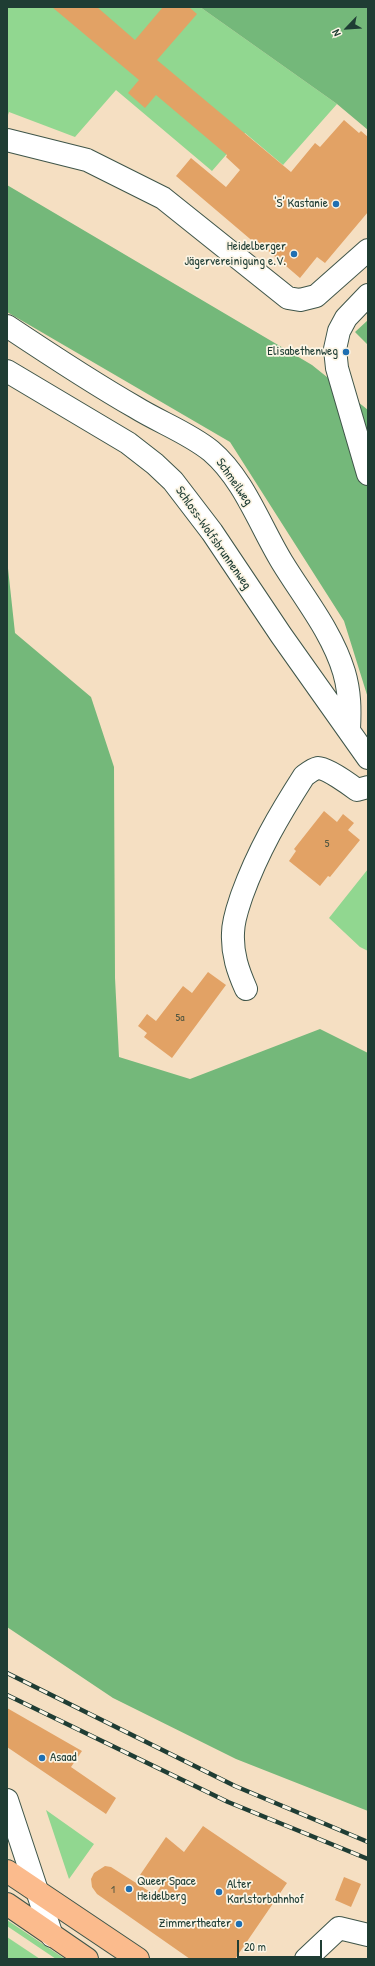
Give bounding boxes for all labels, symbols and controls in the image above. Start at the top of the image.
north arrow [327,8,367,48]
text: N [329,27,344,39]
place label: 'S' Kastanie [274,196,328,212]
marker: 'S' Kastanie [331,199,341,209]
place label: Heidelberger Jägervereinigung e.V. [184,239,286,270]
marker: Heidelberger Jägervereinigung e.V. [289,249,299,259]
place label: Elisabethenweg [267,344,338,360]
marker: Elisabethenweg [341,347,351,357]
street label: Schmeilweg [212,455,256,509]
street label: Schloss-Wolfsbrunnenweg [172,483,254,593]
house number: 5 [325,837,329,851]
house number: 5a [176,1011,184,1025]
place label: Asaad [50,1750,77,1766]
marker: Asaad [37,1753,47,1763]
place label: Queer Space Heidelberg [137,1874,196,1905]
place label: Alter Karlstorbahnhof [227,1877,304,1908]
house number: 1 [111,1883,115,1897]
marker: Queer Space Heidelberg [124,1884,134,1894]
marker: Alter Karlstorbahnhof [214,1887,224,1897]
place label: Zimmertheater [159,1916,231,1932]
marker: Zimmertheater [234,1919,244,1929]
scale bar [239,1932,324,1958]
text: 20 m [244,1938,266,1955]

